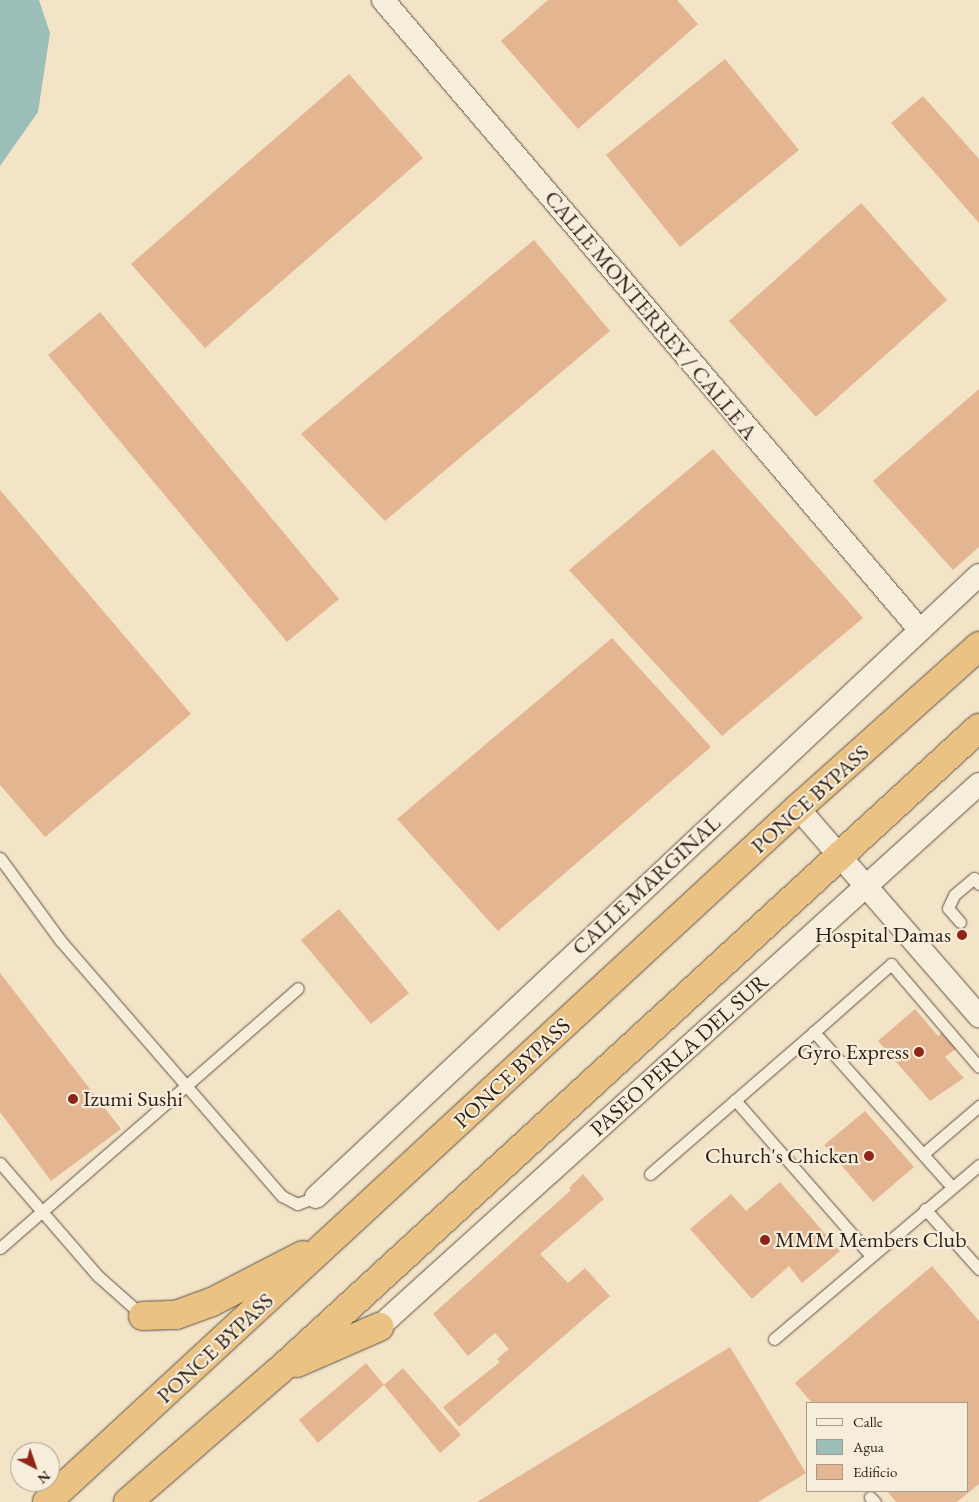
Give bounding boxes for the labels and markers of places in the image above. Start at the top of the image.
place label: Hospital Damas [815,922,951,948]
marker: Hospital Damas [955,928,969,942]
place label: Gyro Express [797,1039,909,1065]
marker: Gyro Express [913,1046,925,1058]
place label: Izumi Sushi [83,1086,183,1112]
marker: Izumi Sushi [67,1093,79,1105]
place label: Church's Chicken [705,1143,859,1169]
marker: Church's Chicken [863,1150,875,1162]
place label: MMM Members Club [775,1227,967,1253]
marker: MMM Members Club [759,1234,771,1246]

